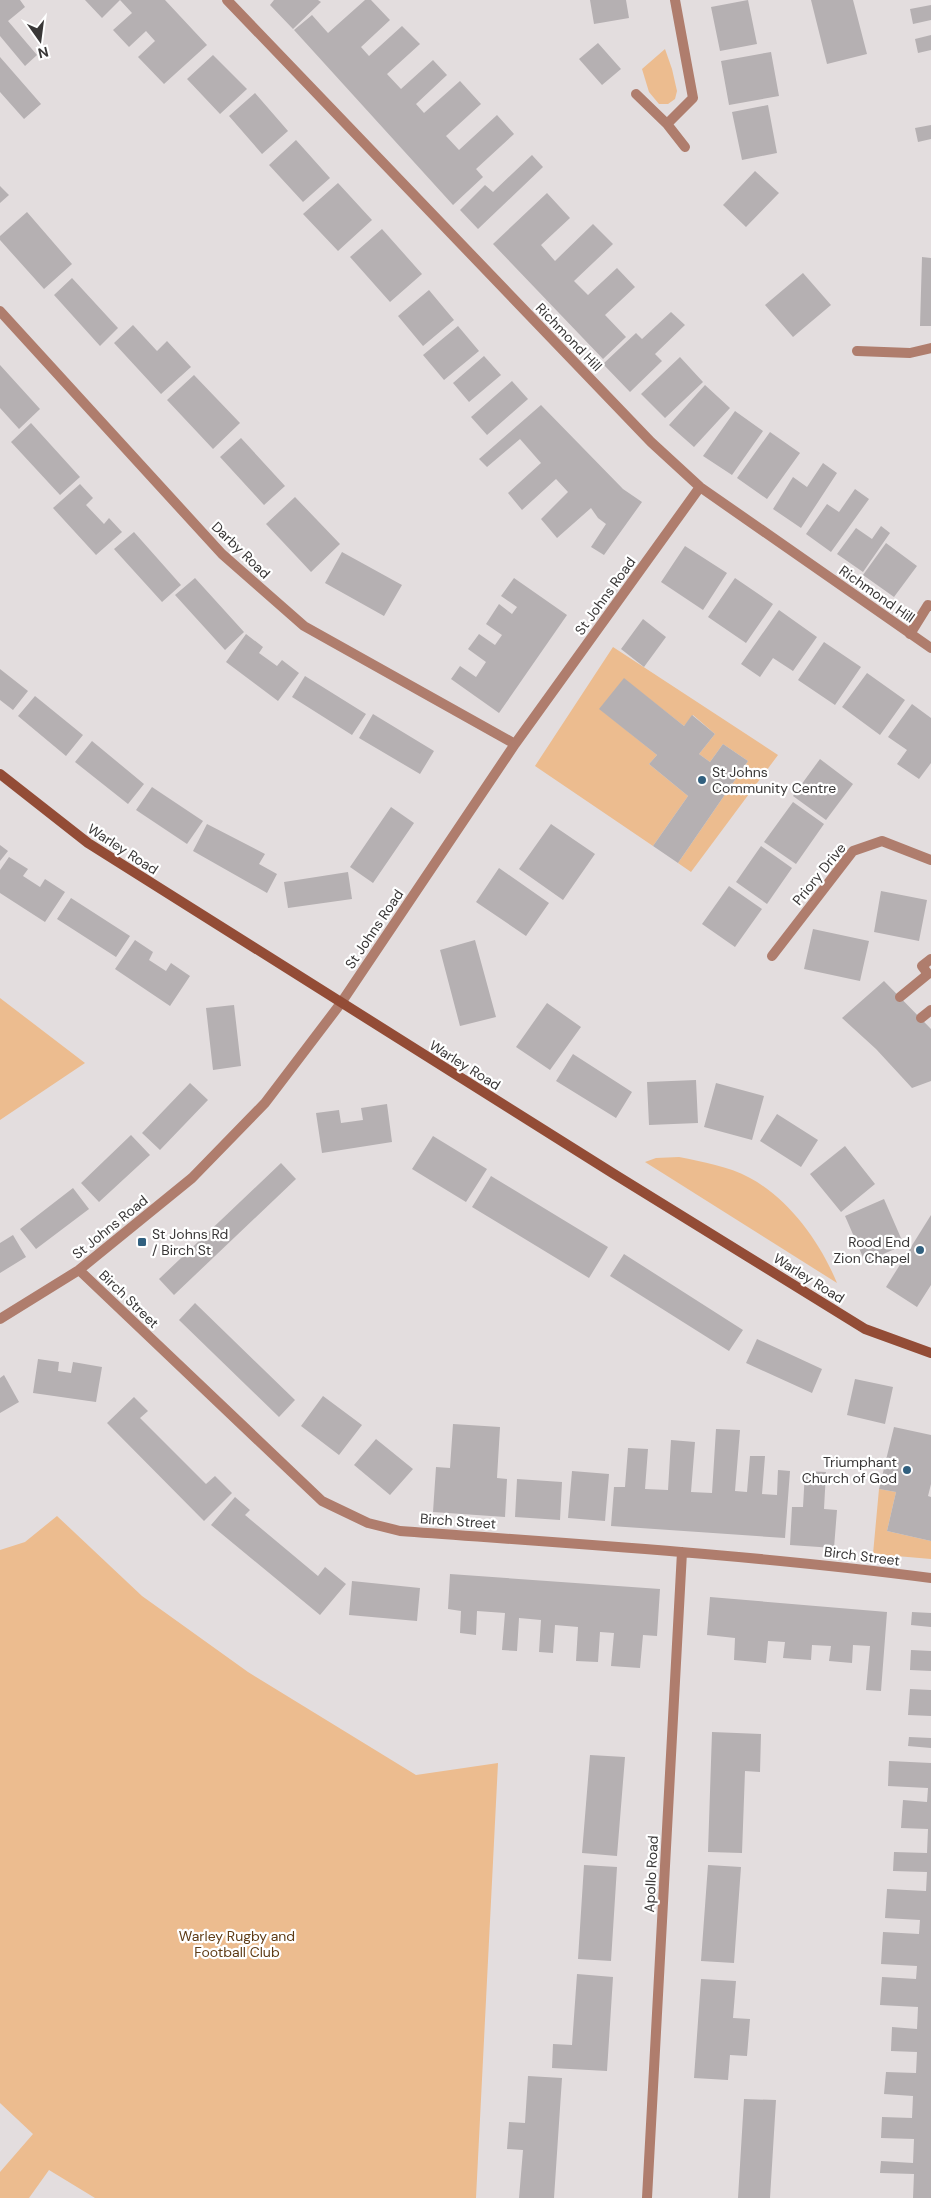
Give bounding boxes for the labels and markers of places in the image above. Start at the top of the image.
place label: St Johns Community Centre [712,763,836,797]
marker: St Johns Community Centre [696,774,708,786]
place label: St Johns Rd / Birch St [152,1225,228,1259]
place label: Rood End Zion Chapel [833,1233,910,1267]
marker: St Johns Rd / Birch St [136,1236,148,1248]
marker: Rood End Zion Chapel [914,1244,926,1256]
place label: Triumphant Church of God [802,1453,897,1487]
marker: Triumphant Church of God [901,1464,913,1476]

